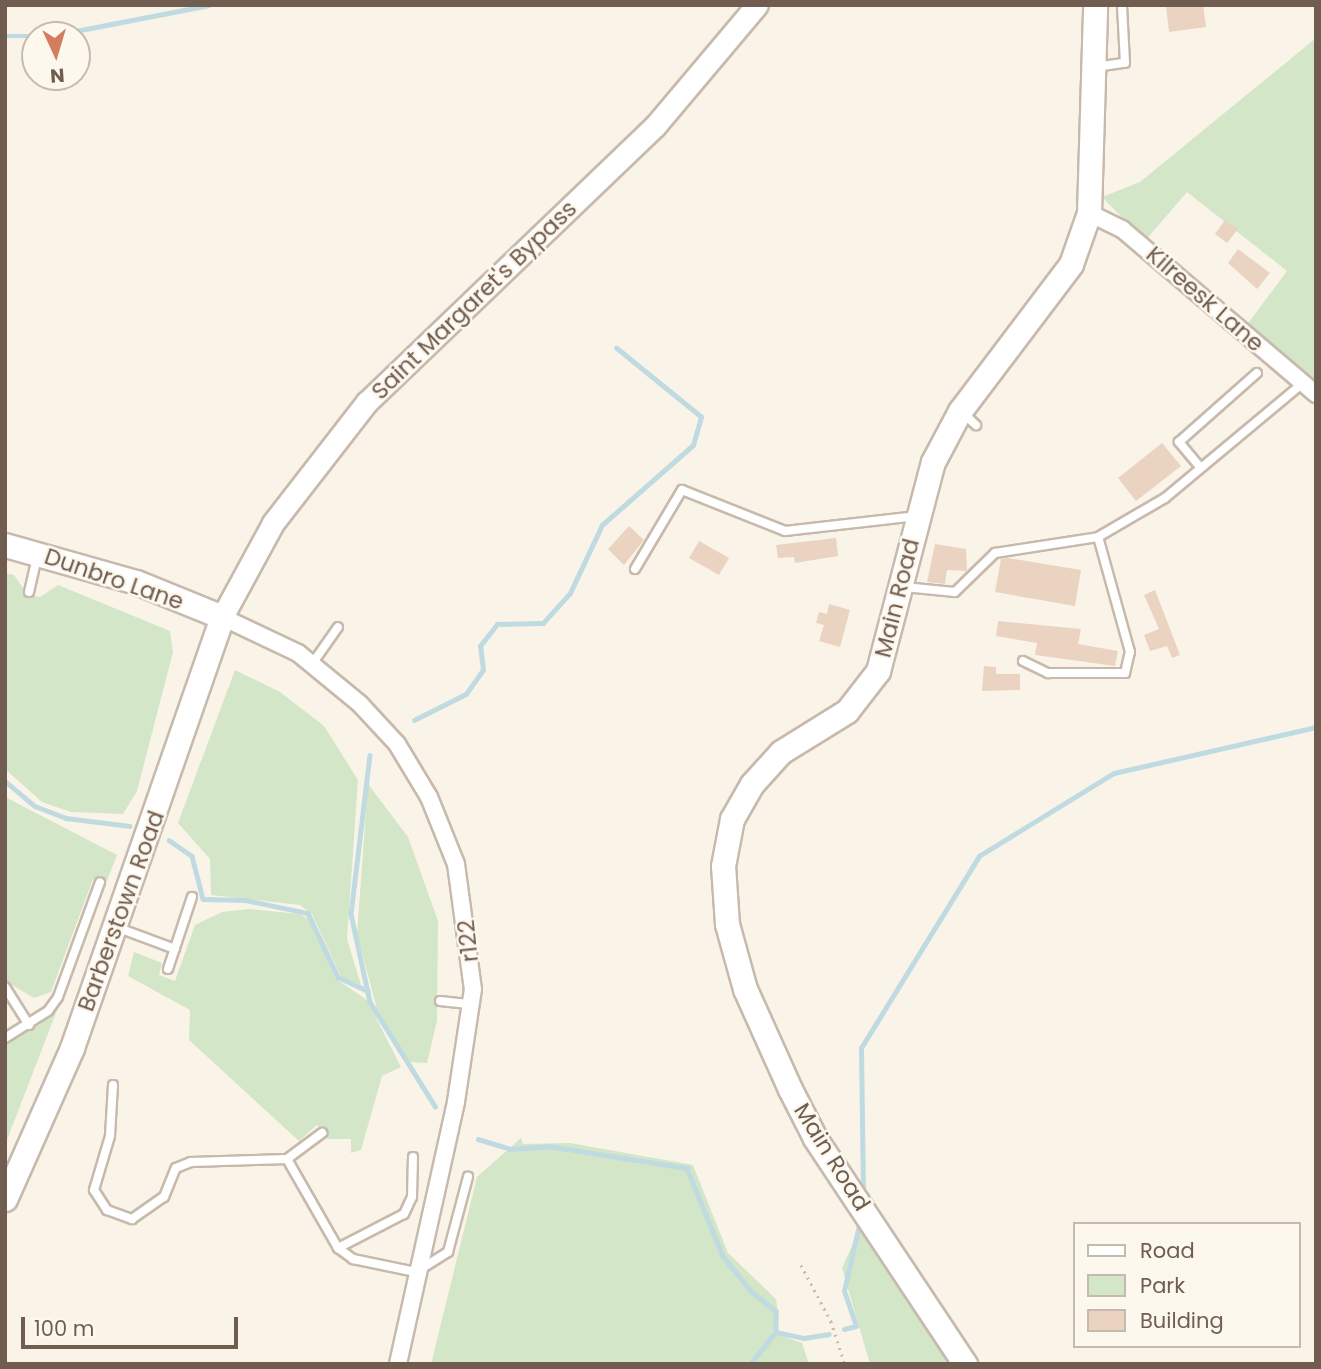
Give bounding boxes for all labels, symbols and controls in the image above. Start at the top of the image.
north arrow [21,21,91,91]
text: N [49,61,65,89]
street label: Saint Margaret's Bypass [366,195,582,405]
street label: Kilreesk Lane [1141,240,1269,358]
street label: Main Road [869,536,925,660]
street label: Dunbro Lane [41,542,187,616]
street label: Barberstown Road [72,807,170,1015]
street label: r122 [452,918,484,964]
street label: Main Road [788,1098,876,1216]
legend [1072,1222,1300,1348]
text: Road [1140,1236,1195,1265]
text: Park [1140,1271,1185,1300]
scale bar [24,1302,242,1346]
text: Building [1140,1306,1224,1335]
text: 100 m [34,1314,94,1343]

